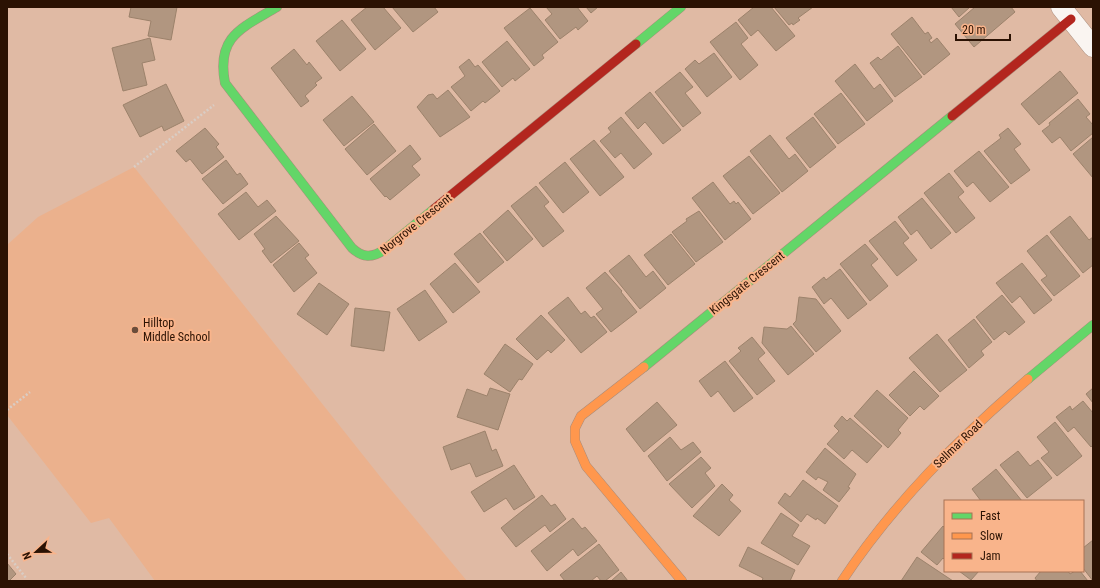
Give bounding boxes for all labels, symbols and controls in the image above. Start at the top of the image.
scale bar [956,16,1010,42]
text: 20 m [962,23,986,37]
street label: Norgrove Crescent [377,191,455,257]
street label: Kingsgate Crescent [707,248,788,317]
place label: Hilltop Middle School [143,316,210,344]
marker: Hilltop Middle School [130,325,140,335]
street label: Sellmar Road [931,417,985,471]
legend [944,500,1084,572]
text: Fast [980,509,1001,523]
text: Slow [980,529,1003,543]
north arrow [16,532,56,572]
text: Jam [980,549,1001,563]
text: N [20,550,34,561]

